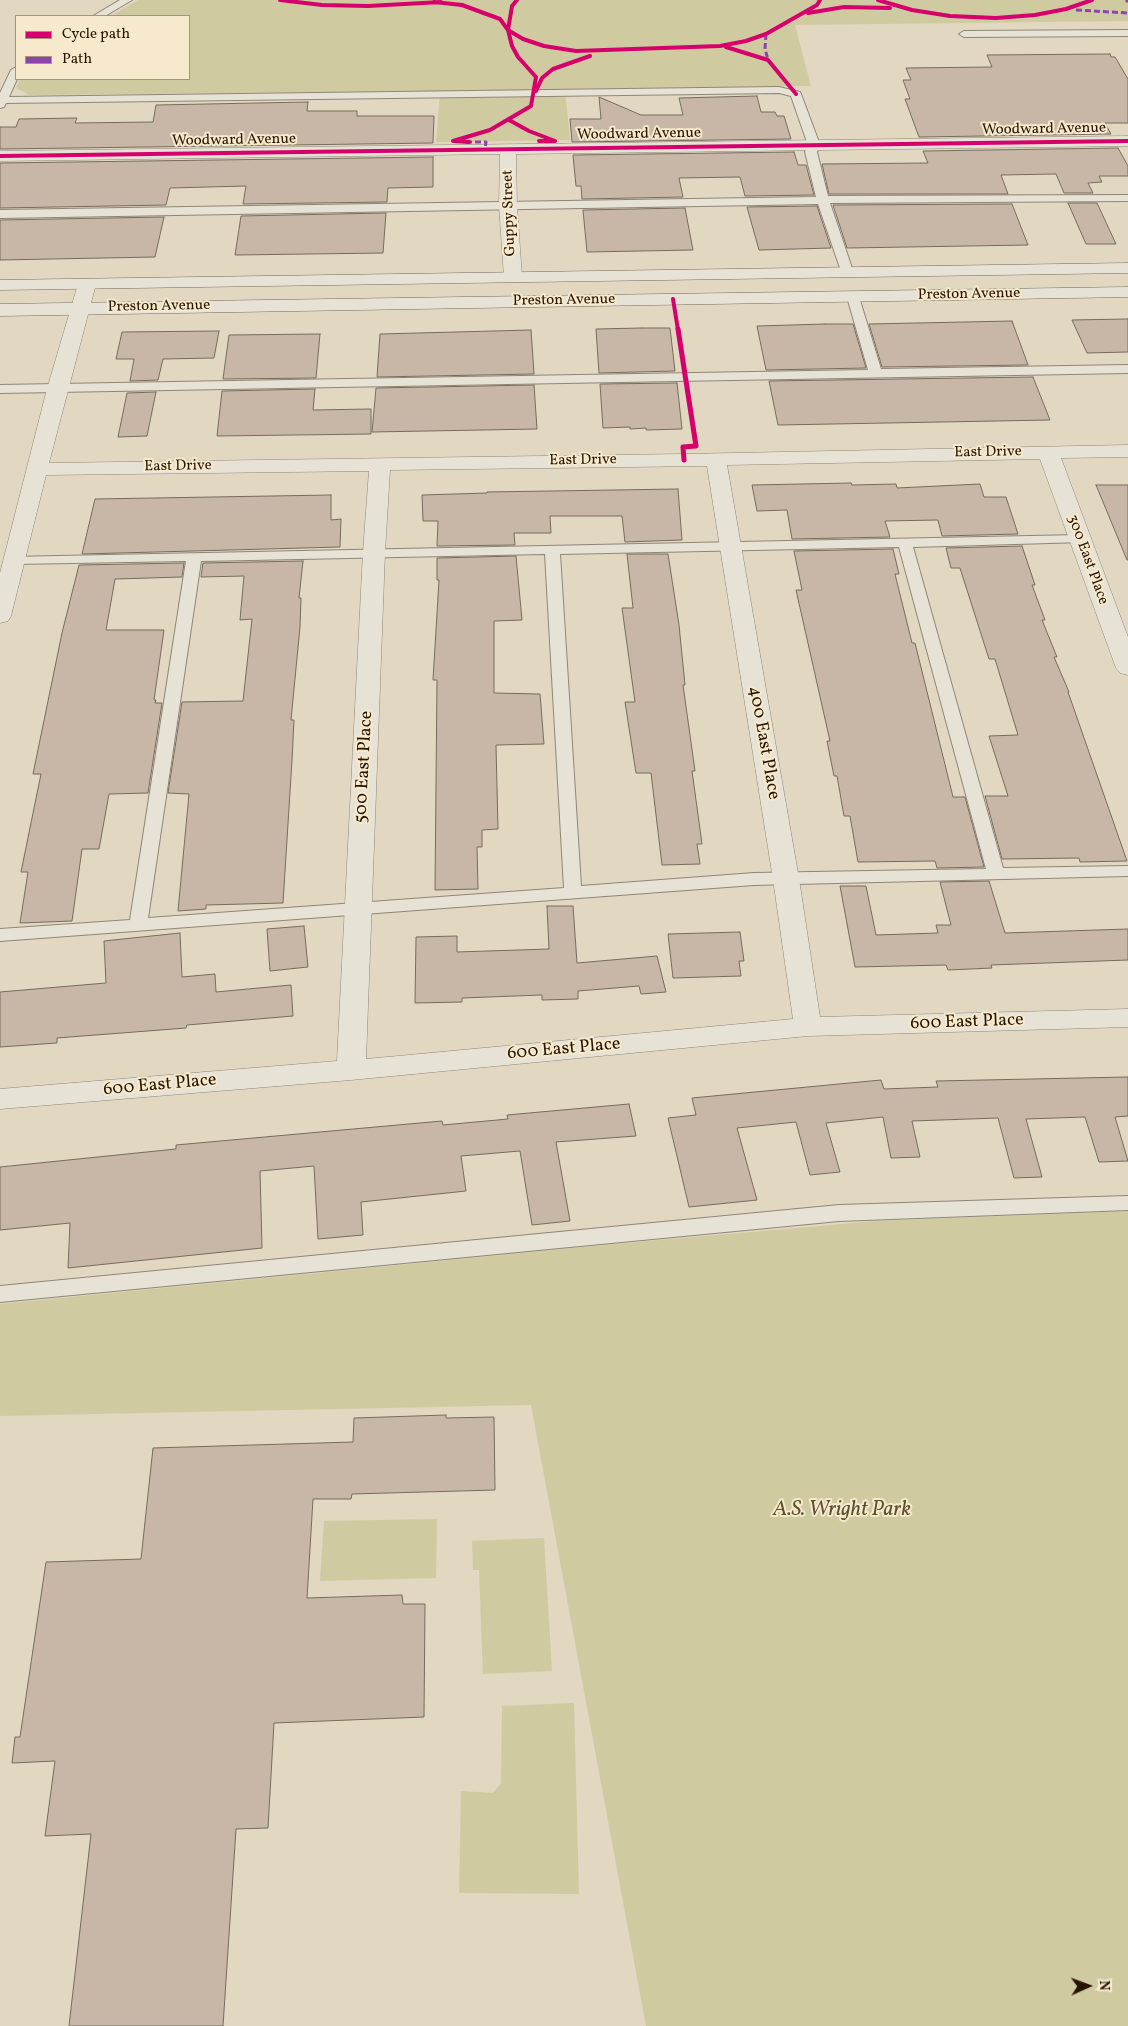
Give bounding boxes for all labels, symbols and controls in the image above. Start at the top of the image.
legend [15,15,190,80]
text: Cycle path [62,24,130,45]
text: Path [62,49,92,70]
street label: Woodward Avenue [982,120,1106,140]
street label: Woodward Avenue [577,125,701,145]
street label: Woodward Avenue [172,131,296,151]
street label: Guppy Street [499,169,521,257]
street label: Preston Avenue [918,285,1020,305]
street label: Preston Avenue [513,291,615,311]
street label: Preston Avenue [108,297,210,317]
street label: East Drive [954,443,1022,463]
street label: East Drive [549,451,617,471]
street label: East Drive [144,457,212,477]
street label: 300 East Place [1062,513,1112,607]
street label: 400 East Place [742,685,784,801]
street label: 500 East Place [351,710,379,824]
street label: 600 East Place [910,1010,1024,1036]
street label: 600 East Place [507,1034,621,1066]
street label: 600 East Place [103,1070,217,1102]
park label: A.S. Wright Park [773,1498,911,1524]
north arrow [1063,1961,1113,2011]
text: N [1094,1980,1113,1991]

